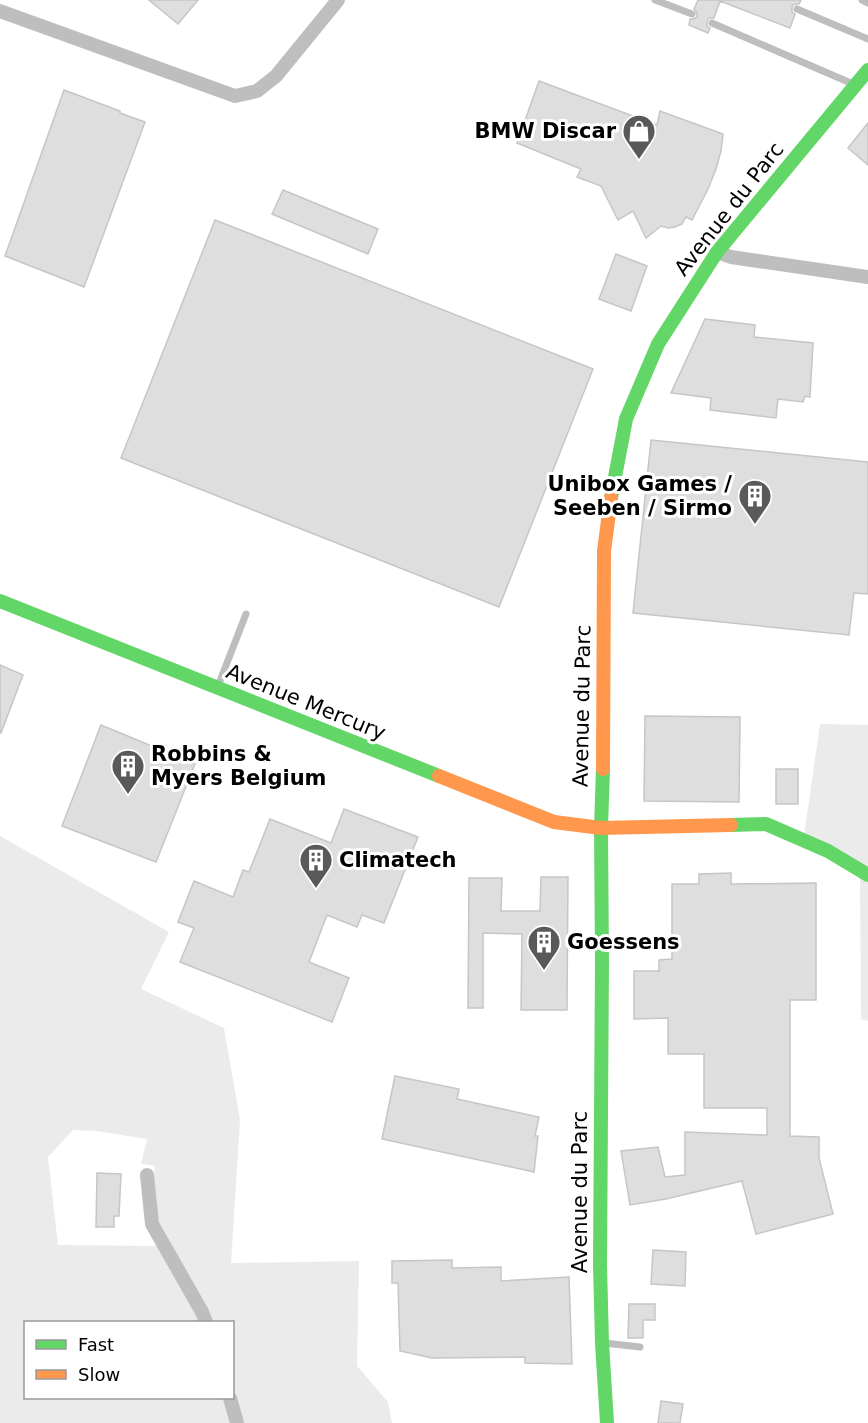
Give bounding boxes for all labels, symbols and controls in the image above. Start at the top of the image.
shop icon: BMW Discar [621,113,657,160]
place label: BMW Discar [475,119,617,143]
street label: Avenue du Parc [670,138,788,280]
place label: Unibox Games / Seeben / Sirmo [547,472,732,520]
building icon: Unibox Games / Seeben / Sirmo [737,478,773,525]
street label: Avenue du Parc [569,625,595,787]
street label: Avenue Mercury [223,659,389,745]
place label: Robbins & Myers Belgium [151,742,327,790]
building icon: Robbins & Myers Belgium [110,748,146,795]
building icon: Climatech [298,842,334,889]
place label: Climatech [339,848,457,872]
building icon: Goessens [526,924,562,971]
place label: Goessens [567,930,680,954]
street label: Avenue du Parc [568,1111,592,1273]
legend [24,1321,234,1399]
text: Fast [78,1334,114,1355]
text: Slow [78,1364,120,1385]

